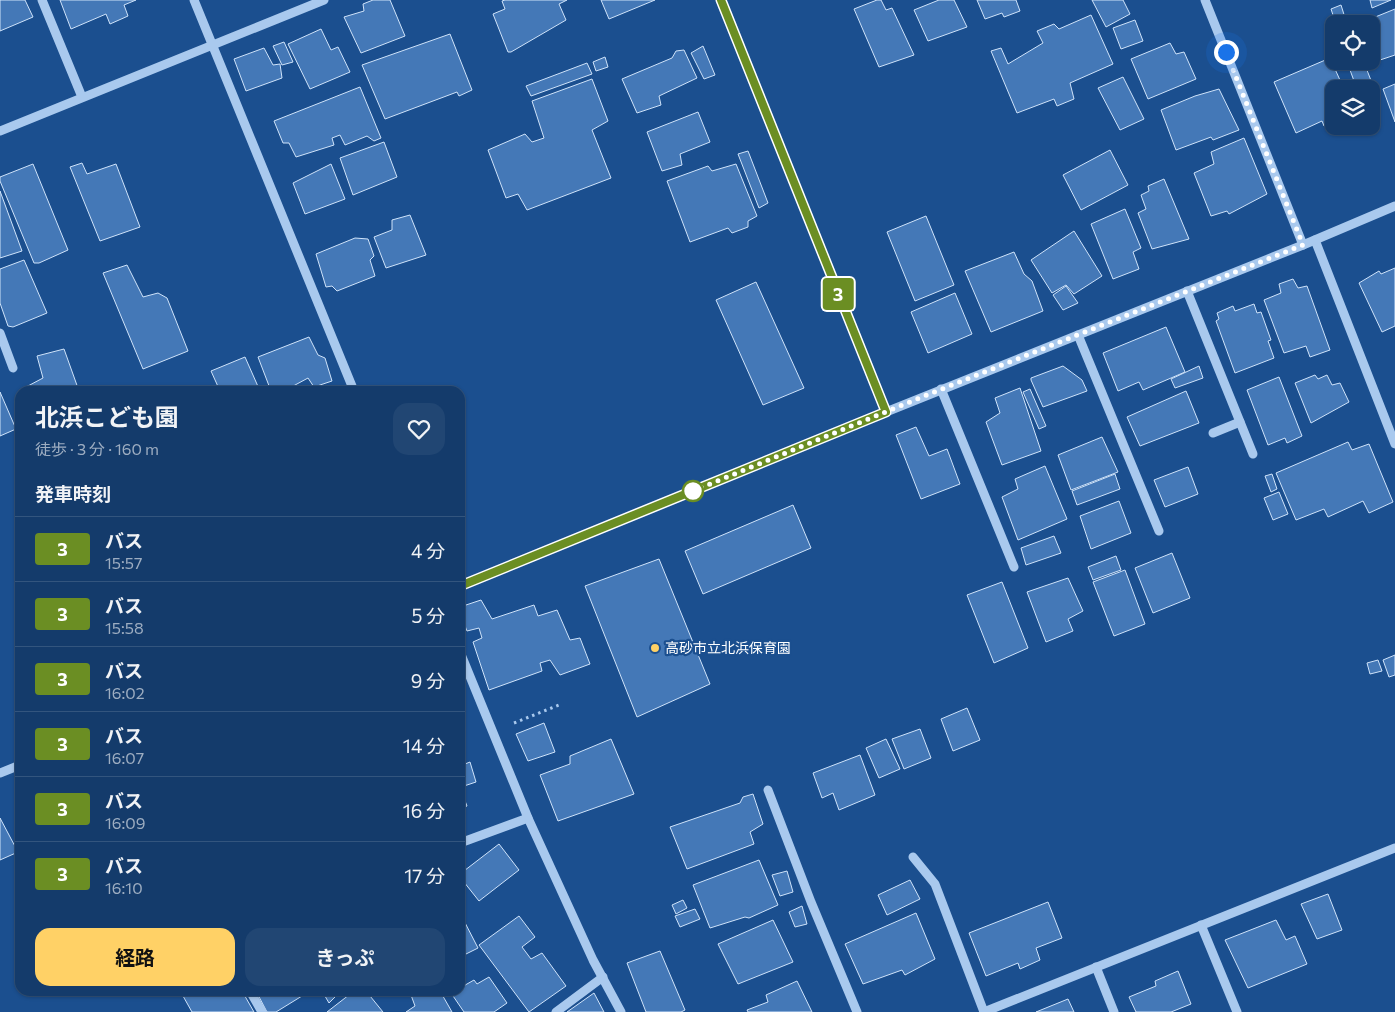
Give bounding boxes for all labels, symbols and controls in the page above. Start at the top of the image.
map controls [1325,15,1380,135]
button: locate [1325,15,1380,70]
your location [1214,40,1239,65]
button: layers [1325,80,1380,135]
line badge: 3 [822,278,854,310]
text: 3 [833,283,843,305]
text: 北浜こども園 [35,402,179,431]
button: heart [393,403,445,455]
text: 徒歩 · 3 分 · 160 m [35,439,159,458]
unlabelled marker [682,480,704,502]
text: 発車時刻 [35,482,111,505]
text: バス [105,529,143,552]
text: 3 [57,538,68,560]
text: 4 分 [411,539,445,562]
text: 15:57 [105,553,142,572]
text: バス [105,594,143,617]
text: 3 [57,603,68,625]
text: 5 分 [411,604,445,627]
text: 15:58 [105,618,144,637]
place label: 高砂市立北浜保育園 [665,639,791,656]
marker: 高砂市立北浜保育園 [649,642,661,654]
text: バス [105,659,143,682]
text: 3 [57,668,68,690]
text: 9 分 [411,669,445,692]
text: 16:02 [105,683,145,702]
text: バス [105,724,143,747]
text: 3 [57,733,68,755]
text: 14 分 [403,734,445,757]
text: 16:07 [105,748,144,767]
text: バス [105,789,143,812]
text: 3 [57,798,68,820]
text: 16 分 [403,799,445,822]
text: 16:09 [105,813,145,832]
text: バス [105,854,143,877]
text: 3 [57,863,68,885]
text: 17 分 [404,864,445,887]
text: 16:10 [105,878,143,897]
button: 経路 [35,928,235,986]
button: きっぷ [245,928,445,986]

